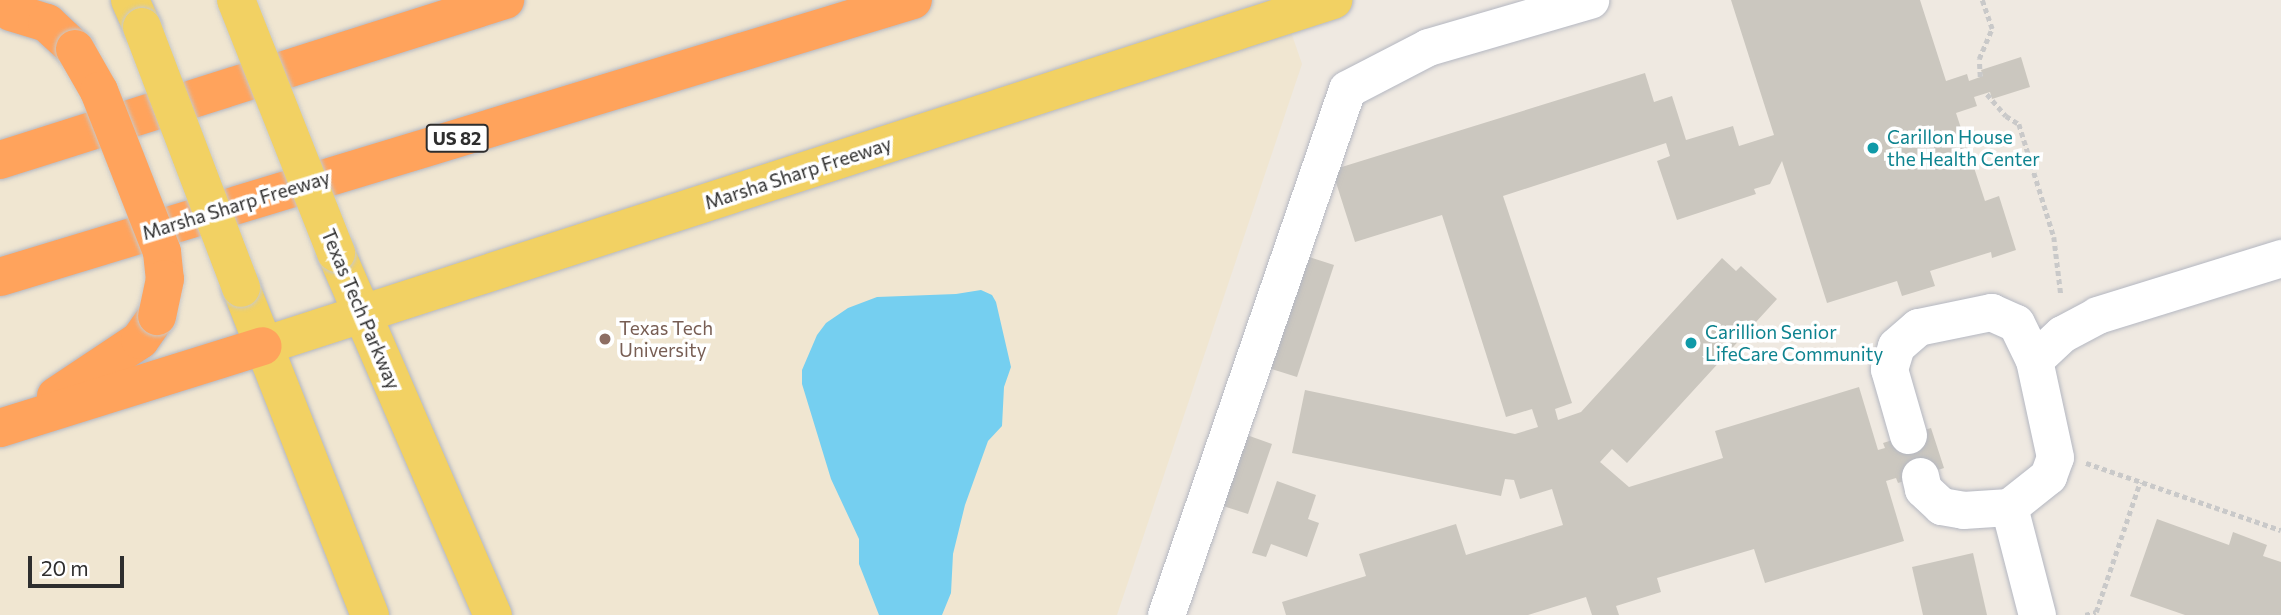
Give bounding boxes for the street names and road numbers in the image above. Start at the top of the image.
road number: US 82 [426,124,489,153]
street label: Marsha Sharp Freeway [702,132,894,214]
street label: Marsha Sharp Freeway [139,166,333,244]
street label: Texas Tech Parkway [317,225,405,393]

